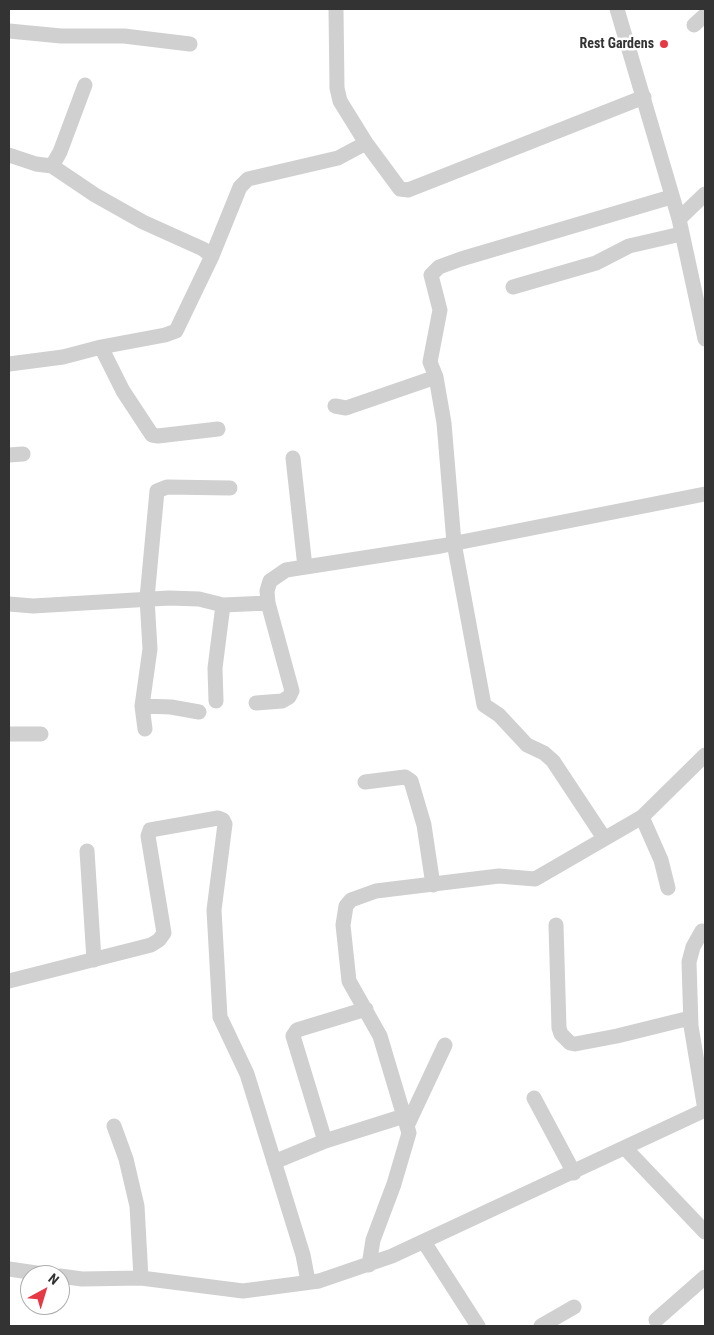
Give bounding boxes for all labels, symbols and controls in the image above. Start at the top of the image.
place label: Rest Gardens [579,36,654,52]
marker: Rest Gardens [658,38,670,50]
north arrow [20,1265,70,1315]
text: N [45,1270,62,1288]

